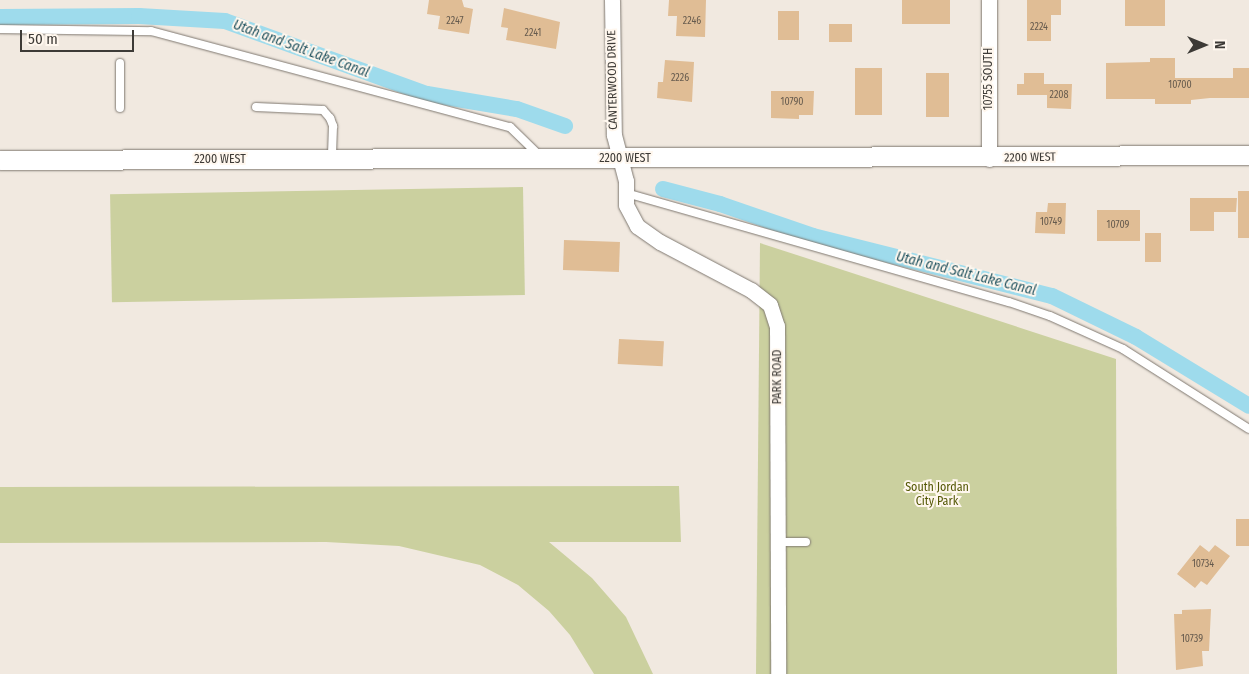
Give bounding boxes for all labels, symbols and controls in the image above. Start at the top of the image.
house number: 2247 [446,16,464,28]
house number: 2246 [683,16,701,28]
water label: Utah and Salt Lake Canal [231,17,371,81]
scale bar [22,20,136,52]
north arrow [1179,20,1229,70]
house number: 2224 [1030,22,1048,34]
house number: 2241 [525,28,541,40]
text: 50 m [28,30,58,48]
street label: CANTERWOOD DRIVE [605,30,621,130]
text: N [1211,41,1228,49]
street label: 10755 SOUTH [982,48,996,110]
house number: 2226 [671,73,689,85]
house number: 10700 [1168,80,1192,92]
house number: 2208 [1049,90,1069,102]
house number: 10790 [781,97,803,109]
street label: 2200 WEST [1004,150,1056,166]
street label: 2200 WEST [599,152,651,166]
street label: 2200 WEST [194,153,246,167]
house number: 10749 [1040,217,1062,229]
house number: 10709 [1107,220,1129,232]
water label: Utah and Salt Lake Canal [894,249,1038,299]
street label: PARK ROAD [771,350,785,404]
park label: South Jordan City Park [905,481,969,509]
house number: 10734 [1192,559,1214,571]
house number: 10739 [1181,634,1203,646]

